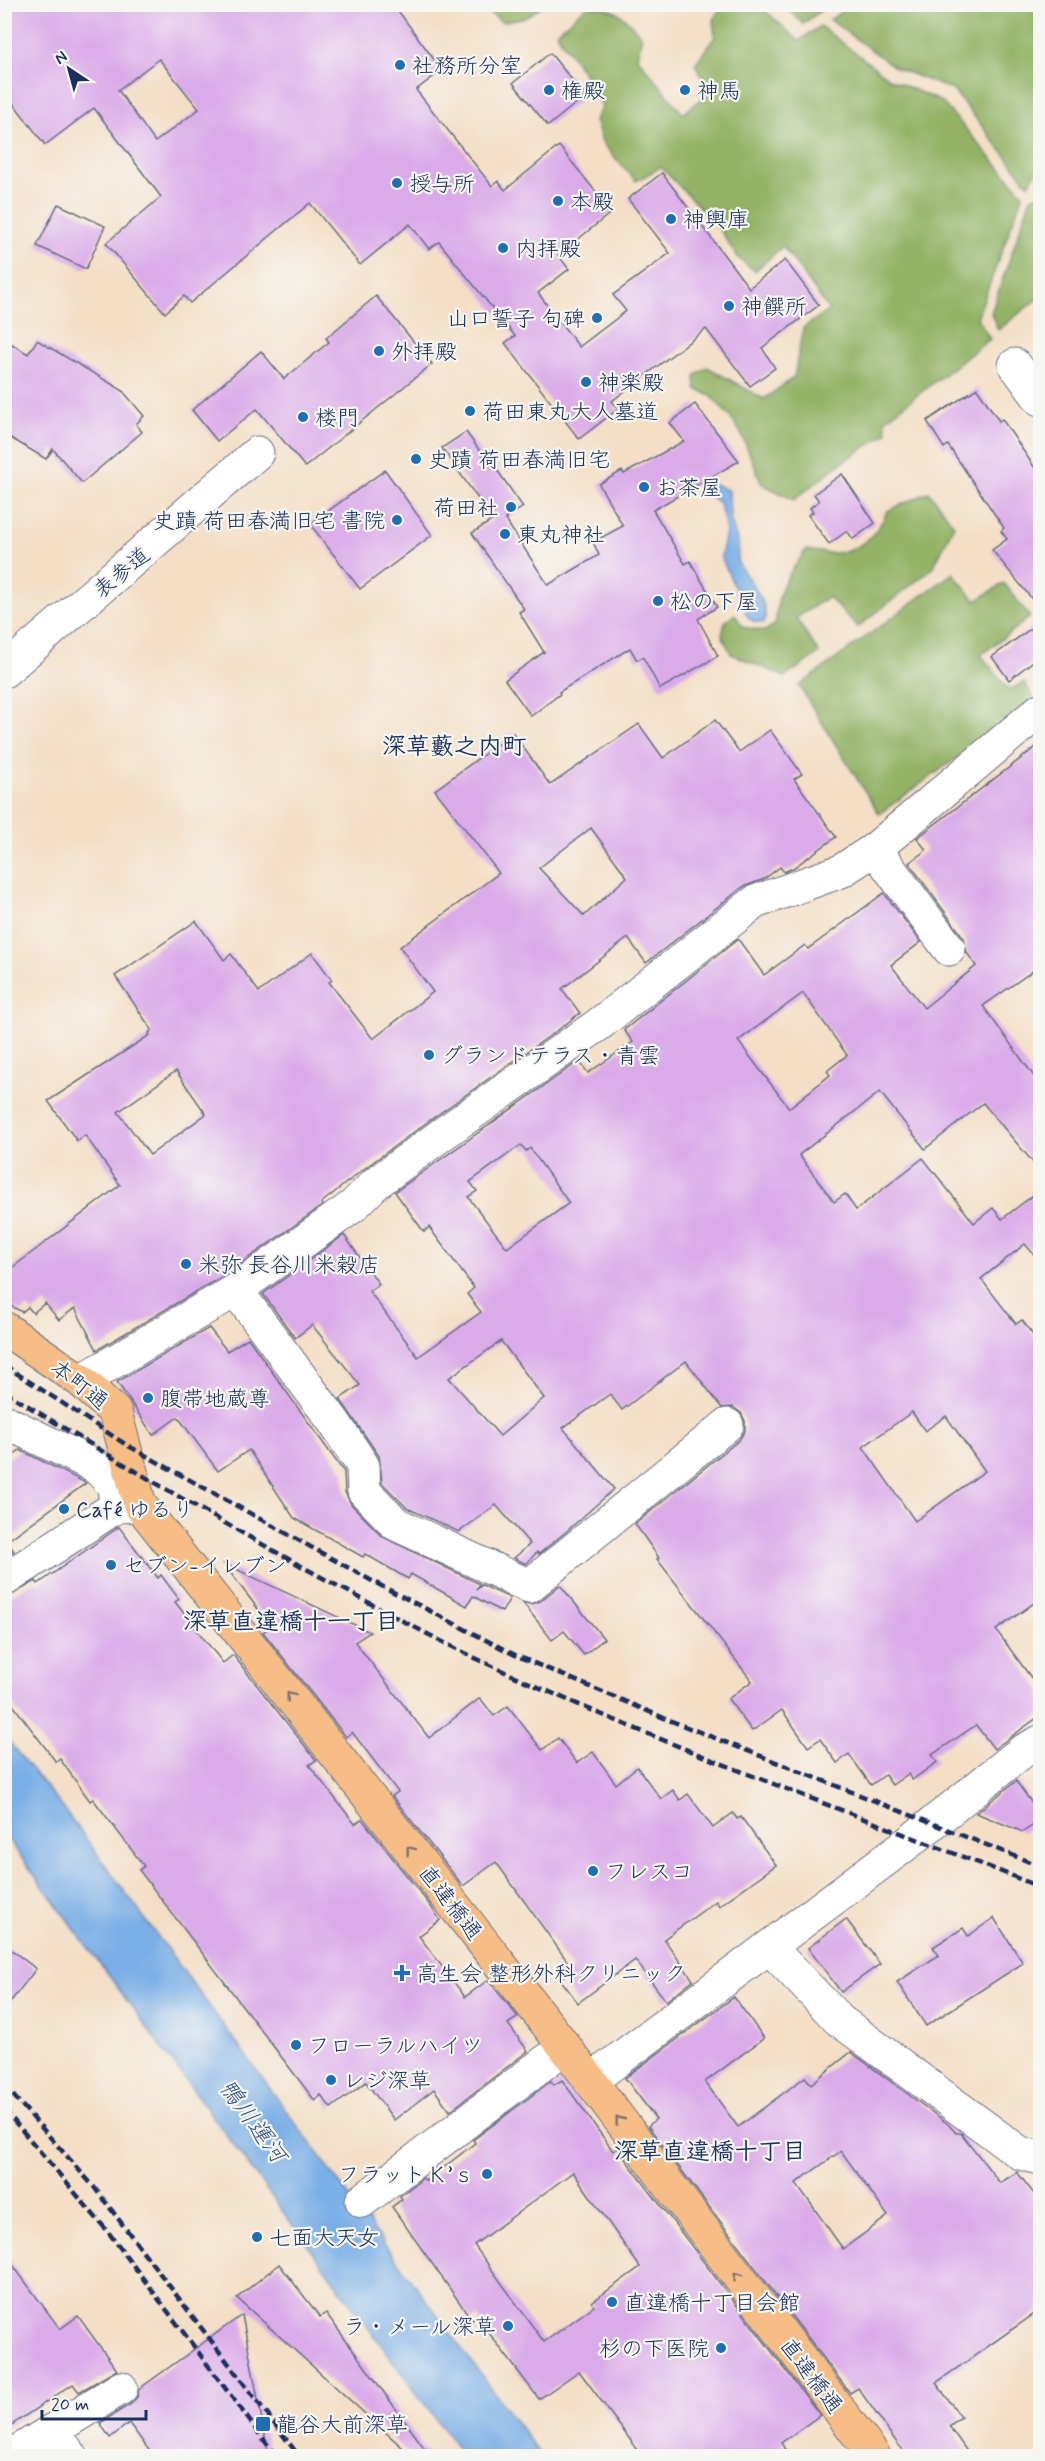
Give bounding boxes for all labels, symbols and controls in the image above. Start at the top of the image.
north arrow [39,39,99,99]
text: N [51,46,72,70]
place label: 社務所分室 [412,53,522,81]
marker: 社務所分室 [393,58,407,72]
place label: 権殿 [561,78,605,106]
place label: 神馬 [697,78,741,106]
marker: 権殿 [542,83,556,97]
marker: 神馬 [678,83,692,97]
place label: 授与所 [409,171,475,199]
marker: 授与所 [390,176,404,190]
place label: 本殿 [570,189,614,217]
marker: 本殿 [551,194,565,208]
place label: 神輿庫 [683,207,749,235]
marker: 神輿庫 [664,212,678,226]
place label: 内拝殿 [515,236,581,264]
marker: 内拝殿 [496,241,510,255]
place label: 神饌所 [741,294,807,322]
marker: 神饌所 [722,299,736,313]
place label: 山口誓子 句碑 [447,306,585,334]
marker: 山口誓子 句碑 [590,311,604,325]
place label: 外拝殿 [391,339,457,367]
marker: 外拝殿 [372,344,386,358]
place label: 神楽殿 [598,370,664,398]
marker: 神楽殿 [579,375,593,389]
place label: 荷田東丸大人墓道 [482,399,658,427]
marker: 荷田東丸大人墓道 [463,404,477,418]
place label: 楼門 [315,405,359,433]
marker: 楼門 [296,410,310,424]
place label: 史蹟 荷田春満旧宅 [428,447,610,475]
marker: 史蹟 荷田春満旧宅 [409,452,423,466]
place label: お茶屋 [656,475,722,503]
marker: お茶屋 [637,480,651,494]
place label: 荷田社 [433,495,499,523]
marker: 荷田社 [504,500,518,514]
place label: 史蹟 荷田春満旧宅 書院 [153,508,385,536]
marker: 史蹟 荷田春満旧宅 書院 [390,513,404,527]
place label: 東丸神社 [517,522,605,550]
marker: 東丸神社 [498,527,512,541]
street label: 表参道 [88,542,157,605]
place label: 松の下屋 [670,589,758,617]
marker: 松の下屋 [651,594,665,608]
district label: 深草藪之内町 [382,732,526,763]
place label: グランドテラス・青雲 [441,1043,660,1071]
marker: グランドテラス・青雲 [422,1048,436,1062]
place label: 米弥 長谷川米穀店 [198,1252,380,1280]
marker: 米弥 長谷川米穀店 [179,1257,193,1271]
street label: 本町通 [44,1354,113,1417]
place label: 腹帯地蔵尊 [160,1386,270,1414]
marker: 腹帯地蔵尊 [141,1391,155,1405]
place label: Café ゆるり [76,1497,194,1525]
marker: Café ゆるり [57,1502,71,1516]
place label: セブン-イレブン [123,1553,287,1581]
marker: セブン-イレブン [104,1558,118,1572]
district label: 深草直違橋十一丁目 [183,1607,399,1638]
one-way arrow [286,1692,297,1703]
one-way arrow [407,1846,418,1857]
place label: フレスコ [605,1859,693,1887]
street label: 直違橋通 [411,1860,488,1947]
marker: フレスコ [586,1864,600,1878]
place label: 高生会 整形外科クリニック [416,1961,686,1989]
marker: 高生会 整形外科クリニック [393,1964,411,1982]
place label: フローラルハイツ [308,2033,483,2061]
marker: フローラルハイツ [289,2038,303,2052]
place label: レジ深草 [343,2068,431,2096]
marker: レジ深草 [324,2073,338,2087]
water label: 鴨川運河 [211,2074,294,2172]
one-way arrow [616,2116,627,2127]
district label: 深草直違橋十丁目 [614,2137,806,2168]
place label: フラットＫ’ｓ [338,2162,475,2190]
marker: フラットＫ’ｓ [480,2167,494,2181]
place label: 七面大天女 [269,2225,379,2253]
marker: 七面大天女 [250,2230,264,2244]
one-way arrow [733,2271,744,2282]
place label: 直違橋十丁目会館 [624,2290,800,2318]
marker: 直違橋十丁目会館 [605,2295,619,2309]
place label: ラ・メール深草 [343,2314,496,2342]
marker: ラ・メール深草 [501,2319,515,2333]
street label: 直違橋通 [773,2333,848,2420]
place label: 杉の下医院 [599,2336,709,2364]
marker: 杉の下医院 [714,2341,728,2355]
scale bar [42,2383,146,2421]
text: 20 m [51,2393,89,2417]
place label: 龍谷大前深草 [276,2412,408,2440]
marker: 龍谷大前深草 [254,2415,272,2433]

